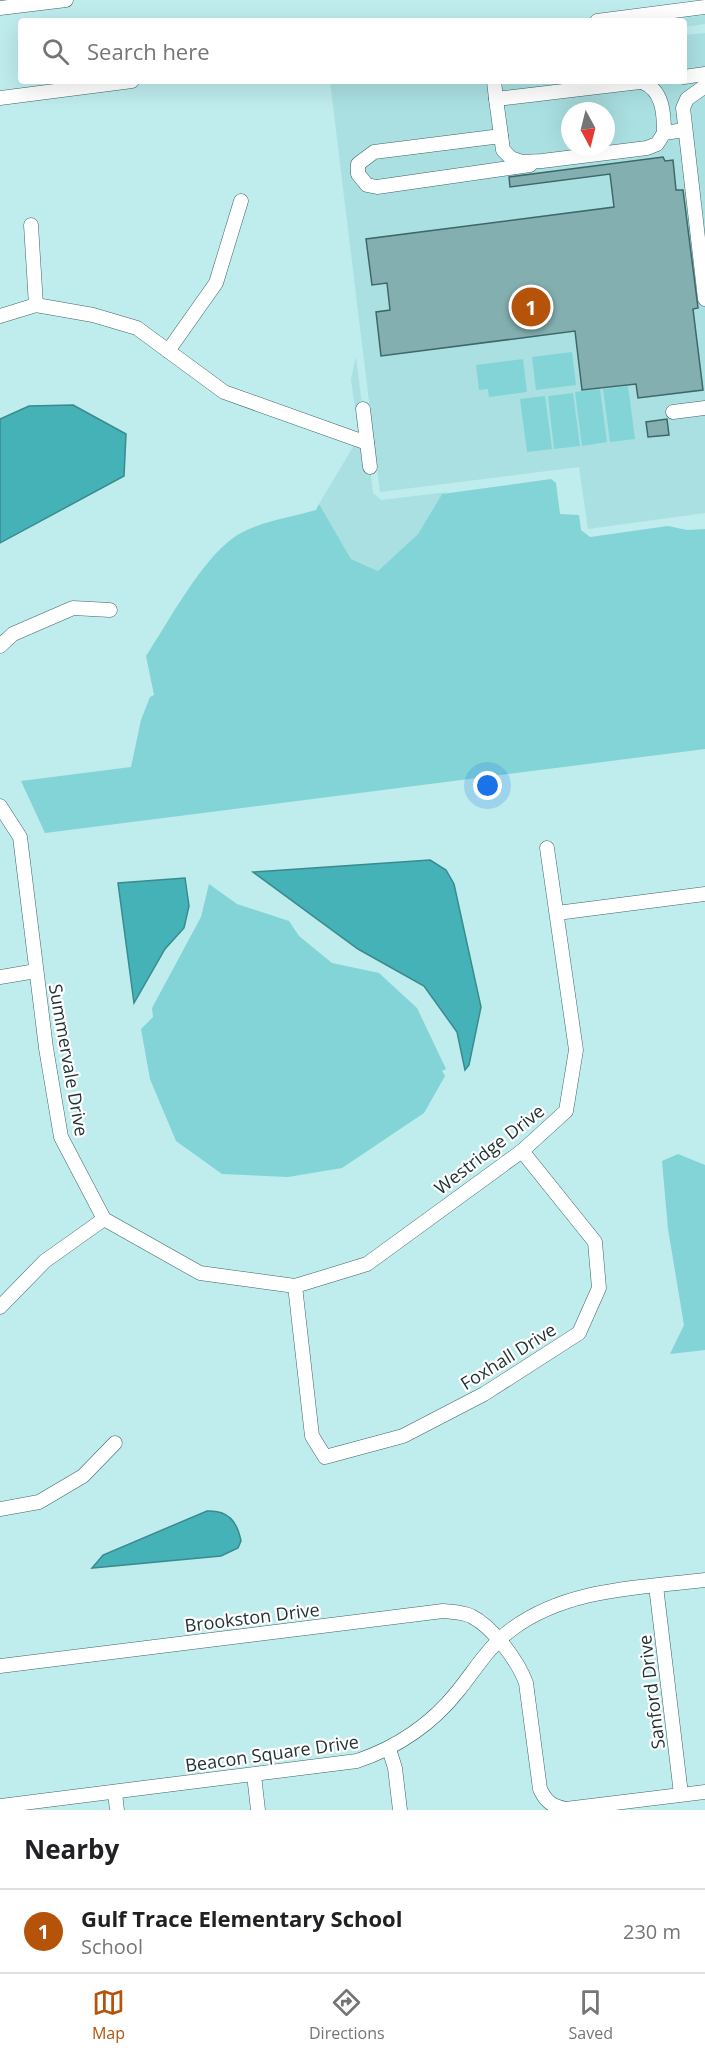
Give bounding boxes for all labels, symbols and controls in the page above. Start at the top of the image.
search box [18,18,687,84]
icon: search [39,35,72,68]
text: Search here [87,36,210,66]
north arrow [561,102,615,156]
pin: 1 [512,284,550,330]
your location [473,771,502,800]
street label: Summervale Drive [44,982,94,1138]
street label: Westridge Drive [429,1099,549,1199]
street label: Foxhall Drive [456,1317,560,1395]
street label: Brookston Drive [183,1597,321,1637]
street label: Sanford Drive [632,1634,670,1750]
street label: Beacon Square Drive [184,1729,360,1777]
text: Nearby [24,1831,119,1867]
text: Gulf Trace Elementary School [81,1903,402,1933]
text: 1 [38,1918,49,1945]
text: 230 m [623,1918,681,1945]
text: School [81,1933,143,1960]
tab: Map [92,1986,125,2044]
tab: Directions [309,1986,385,2044]
tab: Saved [569,1986,613,2044]

